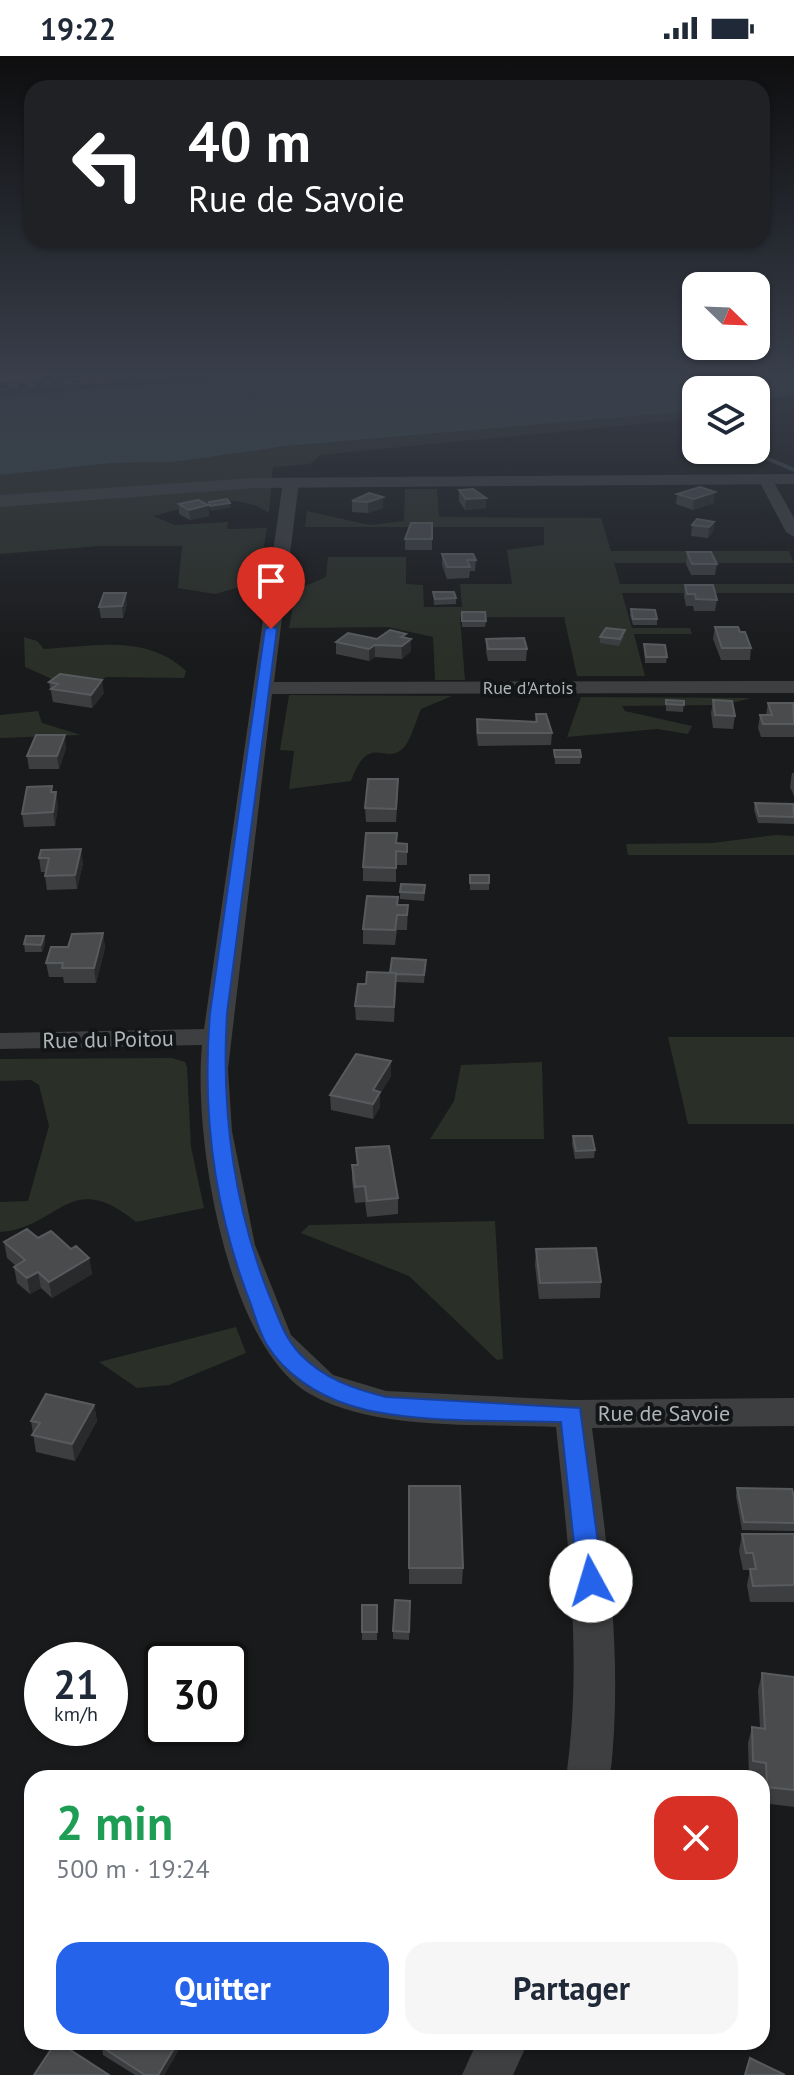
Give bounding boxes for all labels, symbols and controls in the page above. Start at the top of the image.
text: 19:22 [40,9,116,48]
text: 40 m [188,105,311,177]
icon: left [56,112,160,216]
text: Rue de Savoie [188,175,405,222]
north arrow [682,272,770,360]
map controls [682,272,770,464]
button: layers [682,376,770,464]
pin [237,547,305,629]
icon: arrive [249,559,293,603]
street label: Rue d'Artois [483,676,573,699]
street label: Rue du Poitou [42,1024,174,1054]
street label: Rue de Savoie [598,1399,730,1427]
position arrow [549,1539,633,1623]
speed limit sign: 30 [144,1642,248,1746]
text: 21 [53,1658,99,1710]
text: km/h [54,1701,98,1727]
text: 2 min [56,1791,173,1853]
button: close [654,1796,738,1880]
text: 500 m · 19:24 [56,1852,210,1885]
button: Quitter [56,1942,389,2034]
button: Partager [405,1942,738,2034]

